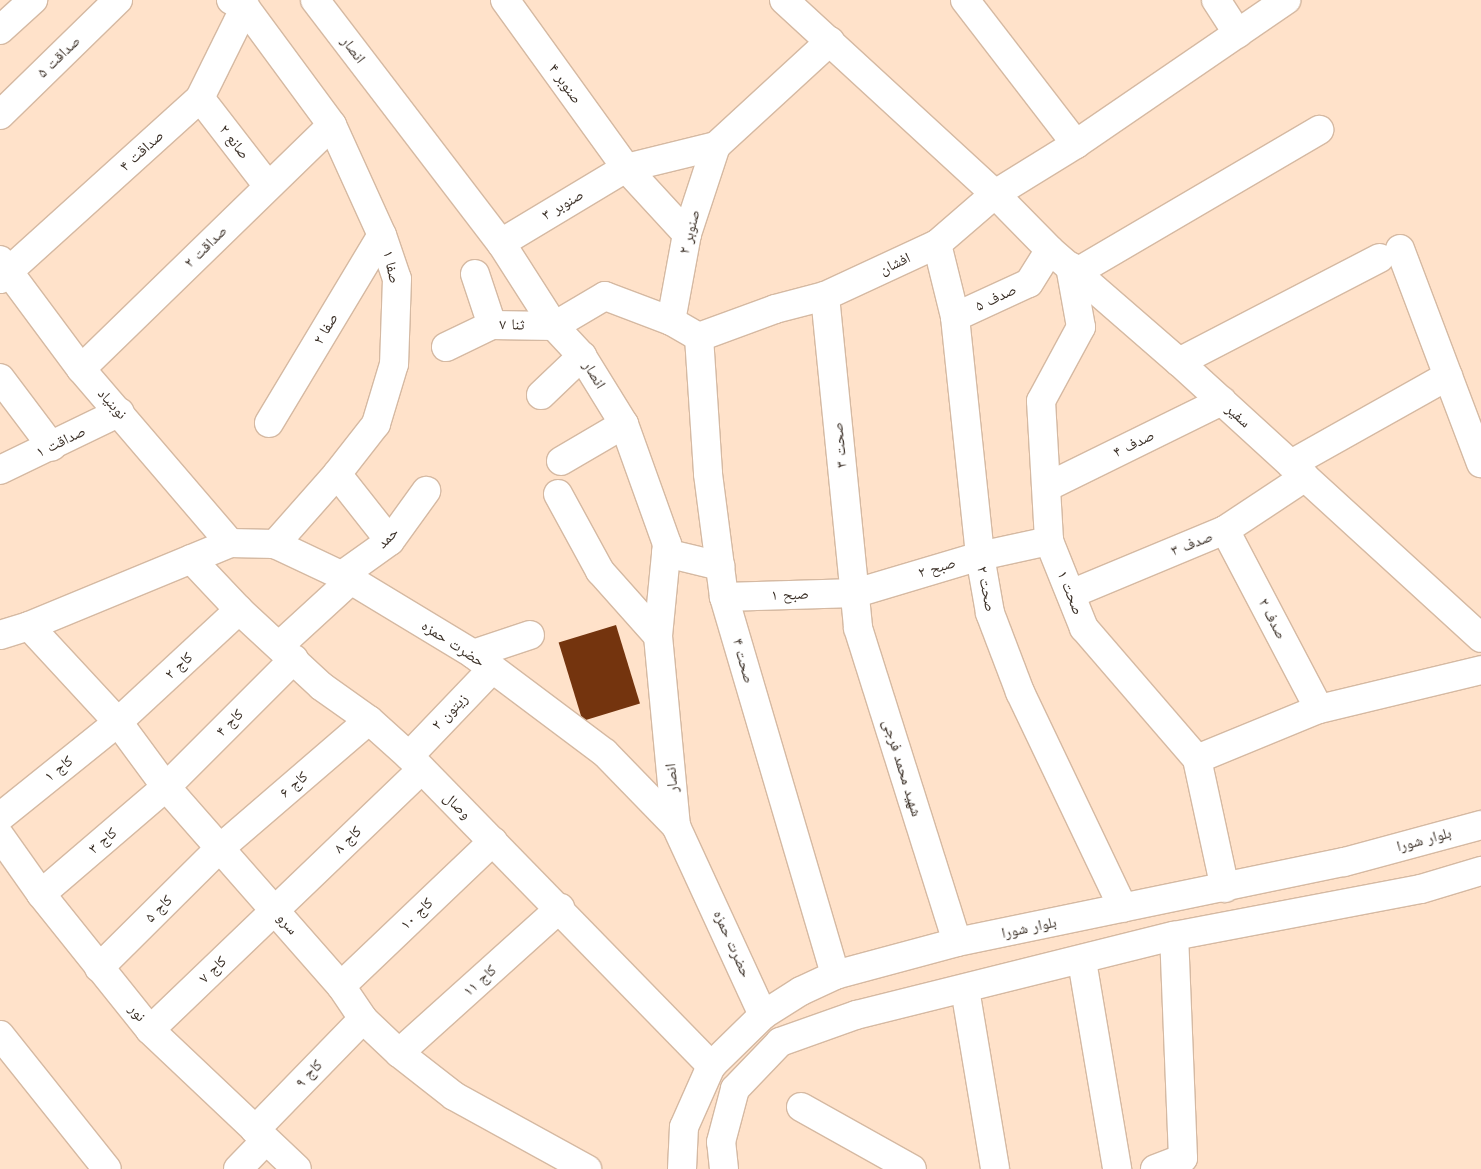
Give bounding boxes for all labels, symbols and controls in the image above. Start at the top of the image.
street label: صداقت ۵ [34,32,84,82]
street label: انصار [337,33,369,67]
street label: صنوبر ۴ [544,60,586,108]
street label: صانع ۲ [215,121,253,163]
street label: صداقت ۴ [116,127,168,175]
street label: صنوبر ۳ [539,186,587,224]
street label: صنوبر ۲ [676,208,704,256]
street label: صداقت ۲ [181,222,231,272]
street label: صفا ۱ [378,249,404,285]
street label: افشان [877,249,913,279]
street label: صدف ۵ [972,281,1020,315]
street label: صفا ۲ [310,310,342,348]
street label: ثنا ۷ [499,316,525,334]
street label: انصار [579,358,609,392]
street label: نوبنیاد [94,385,130,423]
street label: سفیر [1222,400,1254,432]
street label: صحت ۳ [829,421,851,469]
street label: صداقت ۱ [33,422,89,462]
street label: صدف ۴ [1111,426,1157,462]
street label: حمد [374,524,402,552]
street label: صدف ۳ [1168,528,1216,560]
street label: صبح ۲ [916,554,958,582]
street label: صحت ۲ [973,565,999,613]
street label: صحت ۱ [1053,568,1087,618]
street label: صبح ۱ [771,585,809,605]
street label: صدف ۲ [1254,596,1290,642]
street label: حضرت حمزه [418,617,488,671]
street label: صحت ۴ [728,636,758,686]
street label: کاج ۲ [161,649,197,683]
street label: زیتون ۲ [428,690,472,734]
street label: کاج ۴ [213,706,247,740]
street label: شهید محمد فرجی [879,717,925,819]
street label: کاج ۱ [41,752,77,786]
street label: انصار [662,763,682,793]
street label: کاج ۶ [276,768,312,802]
street label: وصال [439,789,475,823]
street label: کاج ۸ [330,823,366,857]
street label: کاج ۳ [85,824,121,858]
street label: بلوار شورا [1395,824,1453,856]
street label: کاج ۵ [142,892,176,926]
street label: کاج ۱۰ [397,894,437,934]
street label: حضرت حمزه [709,908,755,980]
street label: سرو [273,909,301,939]
street label: بلوار شورا [1000,913,1058,943]
street label: کاج ۷ [195,953,231,987]
street label: کاج ۱۱ [460,962,500,1000]
street label: نور [125,1001,149,1025]
street label: کاج ۹ [292,1056,326,1092]

